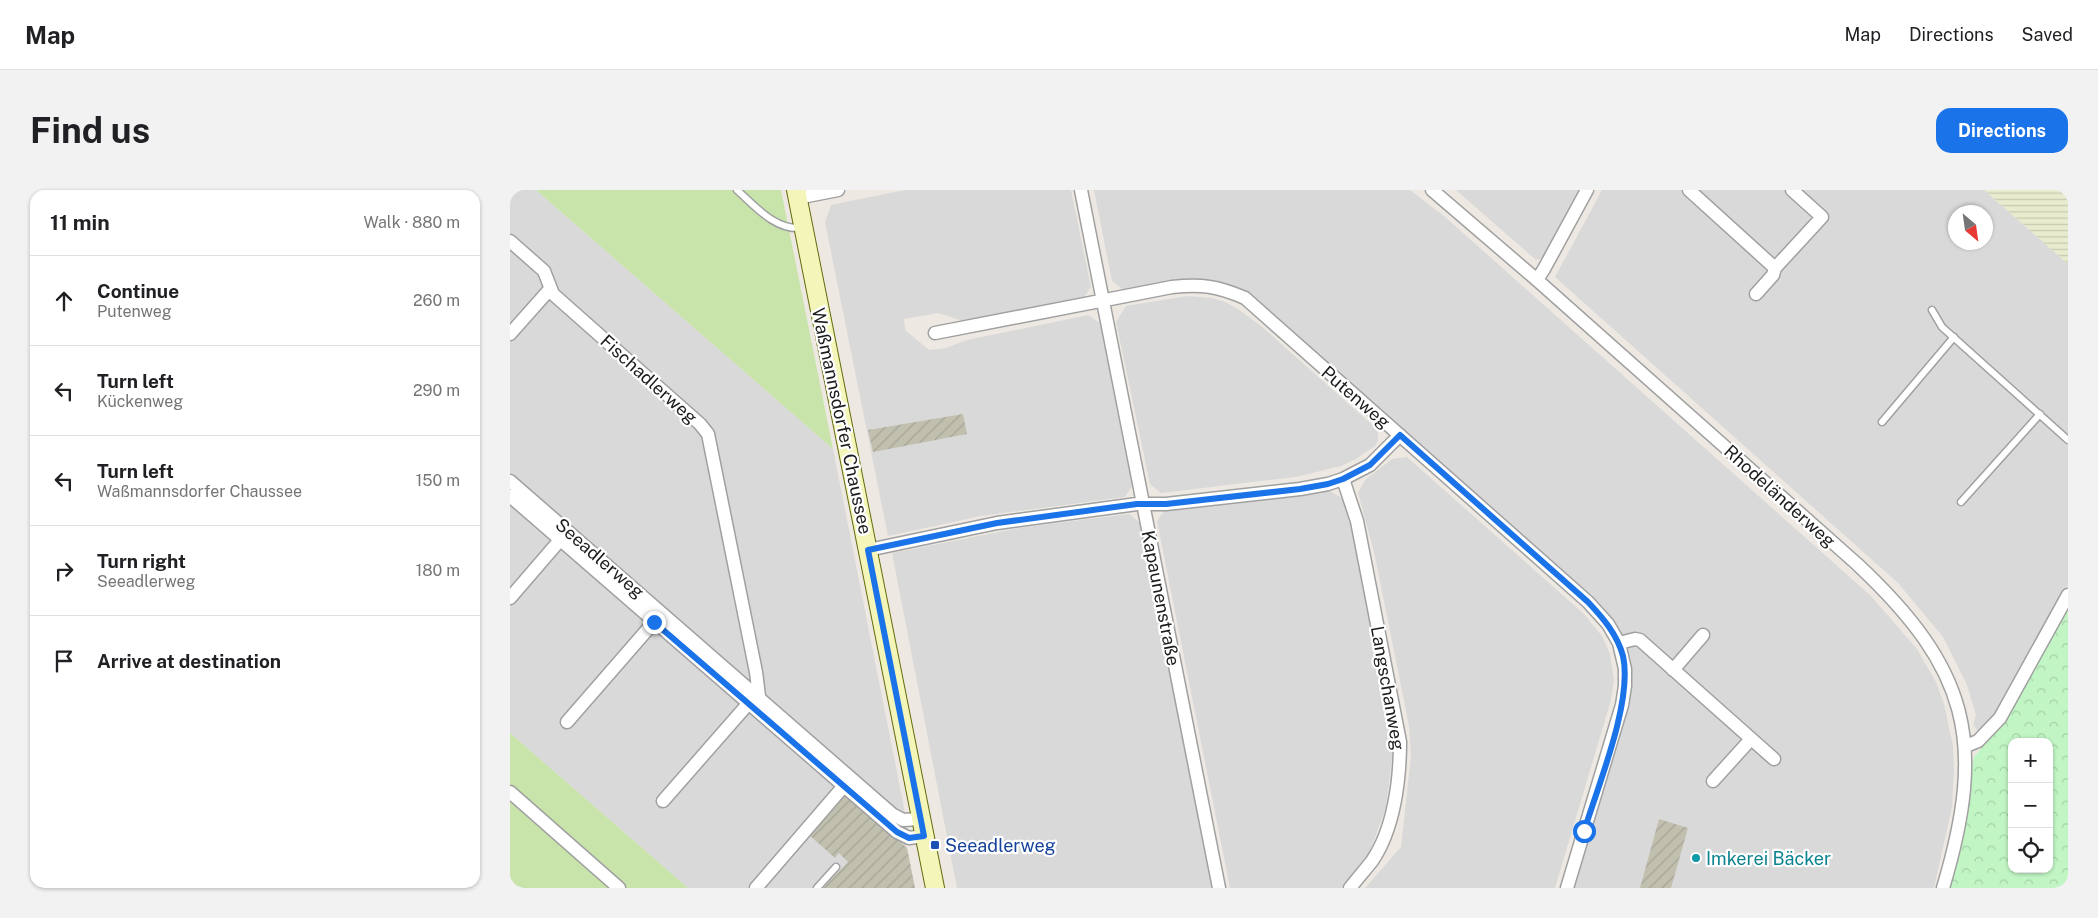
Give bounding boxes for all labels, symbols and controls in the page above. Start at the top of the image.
text: Map [25,21,75,49]
text: Map [1844,24,1881,45]
text: Directions [1909,24,1994,45]
text: Saved [2022,24,2073,45]
button: Directions [1936,108,2068,153]
text: Find us [30,110,150,151]
north arrow [1948,205,1993,250]
text: 11 min [50,210,110,235]
text: Walk · 880 m [363,213,460,232]
text: Continue [97,280,179,302]
icon: ahead [50,287,78,315]
text: 260 m [413,291,460,310]
text: Putenweg [97,302,172,321]
street label: Waßmannsdorfer Chaussee [808,306,876,536]
street label: Fischadlerweg [596,330,702,428]
street label: Putenweg [1317,361,1395,433]
text: Turn left [97,370,174,392]
icon: left [50,377,78,405]
text: 290 m [413,381,460,400]
text: Kückenweg [97,392,183,411]
street label: Rhodeländerweg [1720,440,1840,552]
text: Turn left [97,460,174,482]
icon: left [50,467,78,495]
text: 150 m [416,471,460,490]
text: Waßmannsdorfer Chaussee [97,482,302,501]
street label: Seeadlerweg [551,514,649,602]
street label: Kapaunenstraße [1138,529,1184,667]
text: Turn right [97,550,186,572]
icon: right [50,557,78,585]
text: 180 m [416,561,460,580]
text: Seeadlerweg [97,572,196,591]
route end [643,611,666,634]
street label: Langschanweg [1367,624,1409,752]
icon: arrive [50,647,78,675]
text: Arrive at destination [97,650,281,672]
map controls [2008,738,2053,873]
button: + [2008,738,2053,783]
button: − [2008,783,2053,828]
route start [1573,820,1596,843]
button: locate [2008,828,2053,873]
place label: Seeadlerweg [945,835,1056,856]
marker: Seeadlerweg [929,839,941,851]
place label: Imkerei Bäcker [1706,848,1831,869]
marker: Imkerei Bäcker [1690,852,1702,864]

